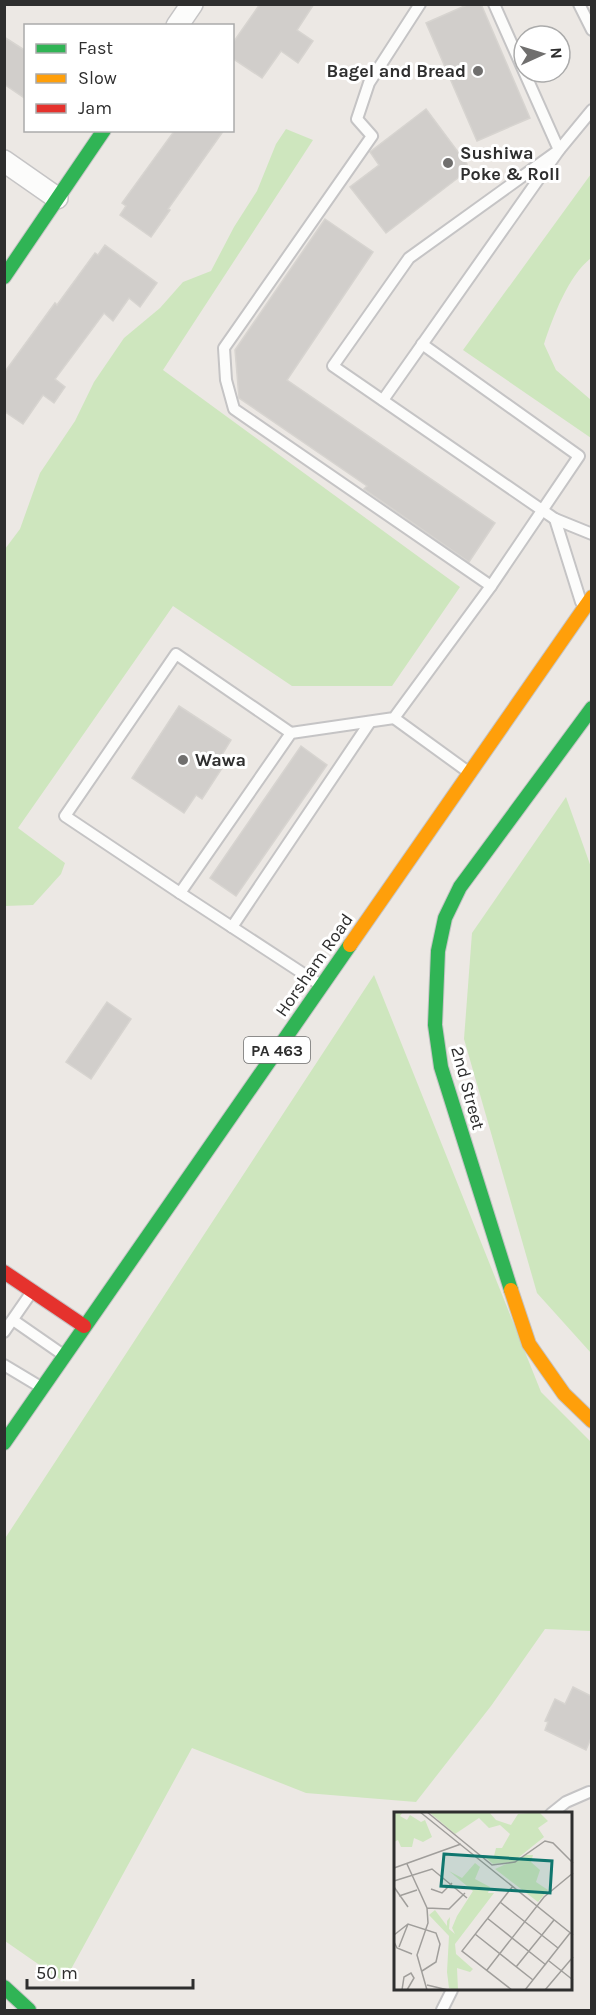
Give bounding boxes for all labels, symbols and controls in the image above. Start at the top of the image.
legend [24,24,234,132]
north arrow [512,24,572,84]
text: Fast [78,37,113,59]
text: N [547,47,566,59]
place label: Bagel and Bread [327,60,466,82]
marker: Bagel and Bread [471,64,485,78]
text: Slow [78,67,117,89]
text: Jam [78,97,112,119]
place label: Sushiwa Poke & Roll [460,142,560,185]
marker: Sushiwa Poke & Roll [441,156,455,170]
place label: Wawa [195,749,246,771]
marker: Wawa [176,753,190,767]
street label: Horsham Road [270,909,358,1021]
road number: PA 463 [244,1037,310,1063]
street label: 2nd Street [446,1044,490,1132]
inset map [394,1812,572,1991]
scale bar [27,1952,194,1990]
text: 50 m [36,1962,78,1984]

